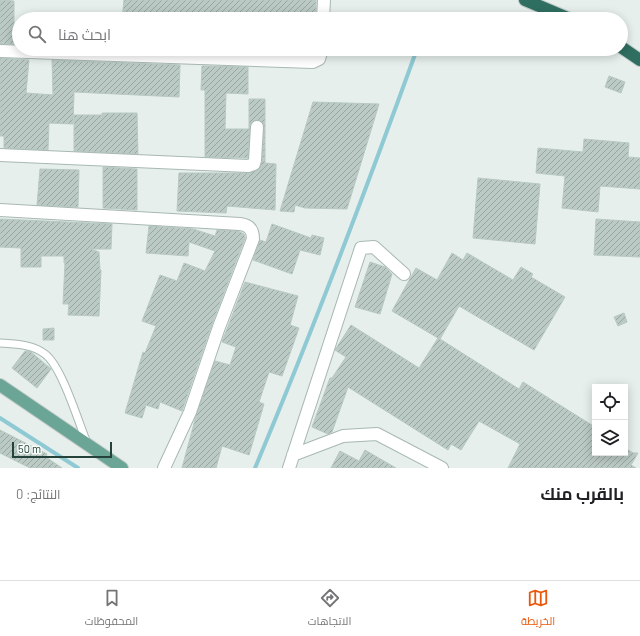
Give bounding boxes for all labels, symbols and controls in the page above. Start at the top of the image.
search box [12,12,628,56]
icon: search [26,23,48,45]
text: ابحث هنا [58,25,111,43]
map controls [592,384,628,456]
button: locate [592,384,628,420]
button: layers [592,420,628,456]
scale bar [12,440,112,459]
text: 50 m [18,442,41,455]
text: بالقرب منك [540,483,624,503]
text: النتائج: 0 [16,486,61,502]
tab: المحفوظات [85,587,138,631]
tab: الاتجاهات [308,587,351,631]
tab: الخريطة [521,587,555,631]

